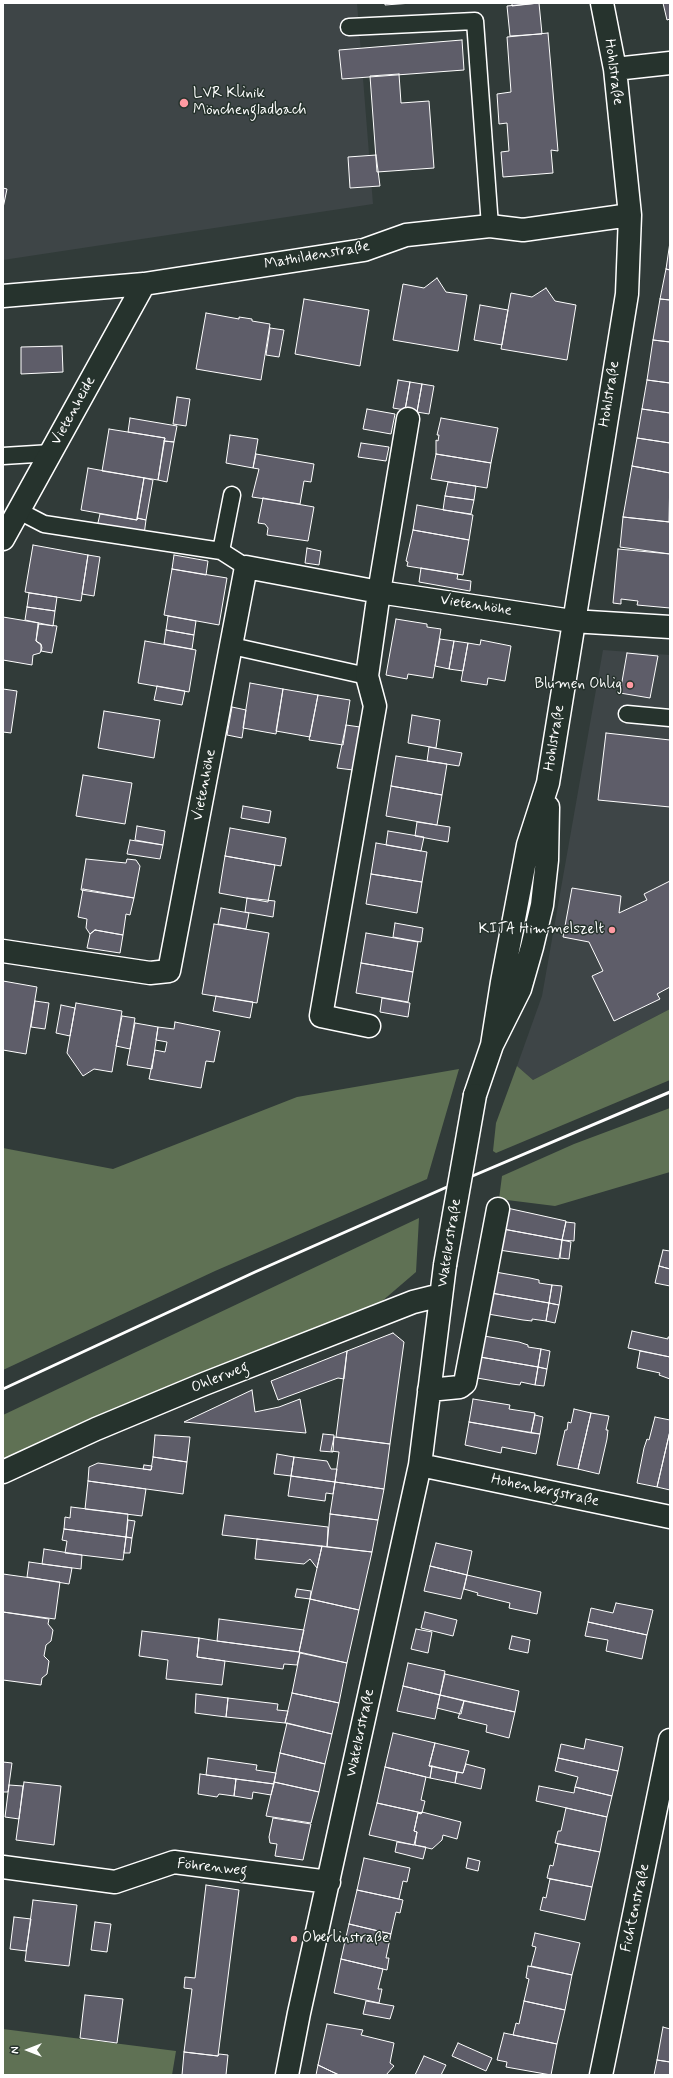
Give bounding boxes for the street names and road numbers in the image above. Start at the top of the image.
street label: Hohlstraße [599,38,627,106]
street label: Mathildenstraße [263,238,371,274]
street label: Hohlstraße [596,360,624,428]
street label: Vietenheide [48,373,100,449]
street label: Vietenhöhe [439,591,513,621]
street label: Hohlstraße [541,704,569,772]
street label: Vietenhöhe [189,748,221,822]
street label: Watelerstraße [434,1197,466,1289]
street label: Ohlerweg [189,1358,251,1398]
street label: Hohenbergstraße [489,1471,601,1511]
street label: Watelerstraße [343,1687,379,1779]
street label: Föhrenweg [176,1855,248,1881]
street label: Fichtenstraße [618,1862,654,1954]

